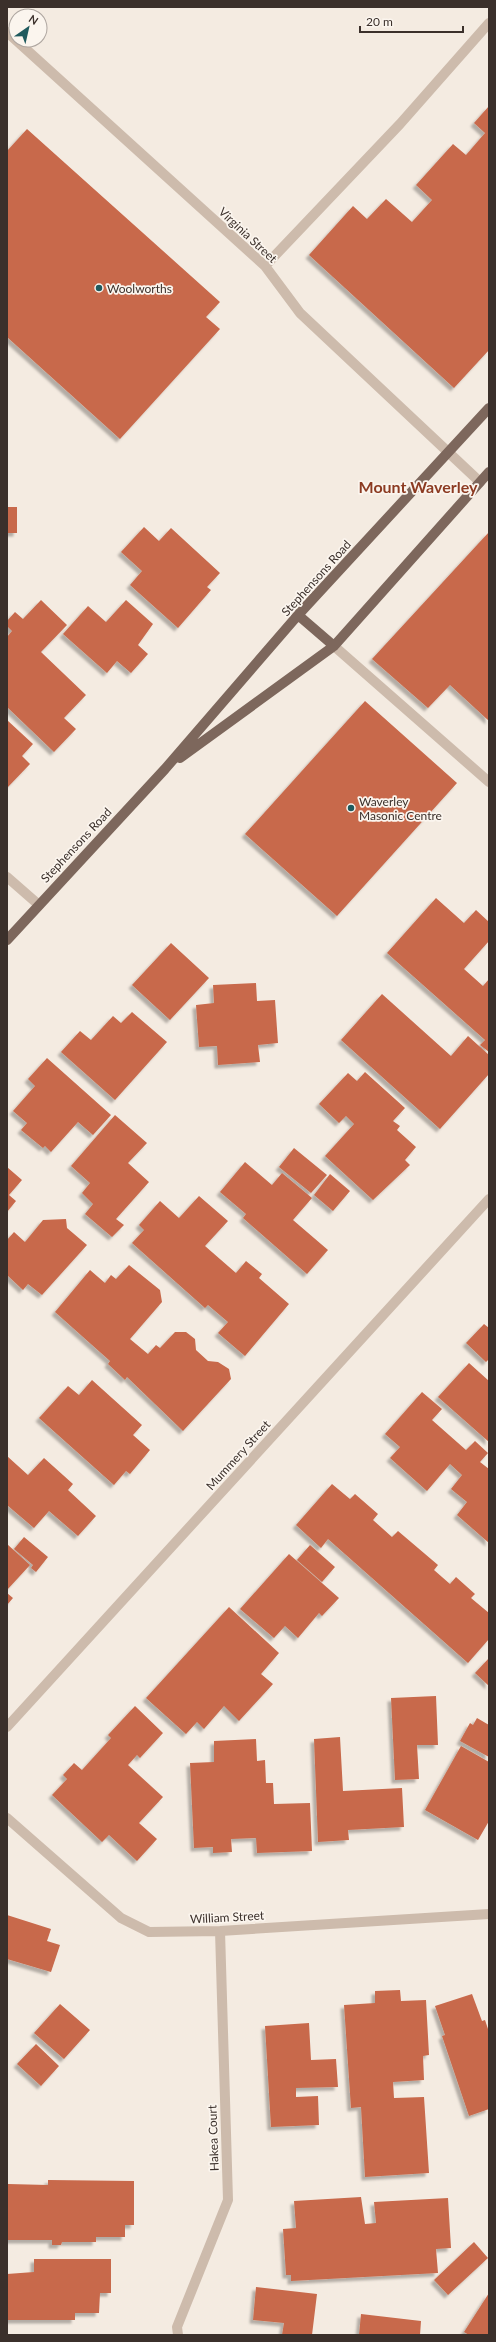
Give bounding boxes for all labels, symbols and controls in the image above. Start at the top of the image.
north arrow [8,8,48,48]
scale bar [360,8,463,34]
text: N [27,12,41,27]
text: 20 m [366,14,393,29]
street label: Virginia Street [216,204,281,266]
place label: Woolworths [107,281,172,296]
marker: Woolworths [94,283,104,293]
district label: Mount Waverley [359,477,478,496]
street label: Stephensons Road [278,537,354,619]
place label: Waverley Masonic Centre [359,794,442,823]
marker: Waverley Masonic Centre [346,803,356,813]
street label: Stephensons Road [37,804,115,886]
street label: Mummery Street [203,1416,274,1493]
street label: William Street [190,1908,265,1926]
street label: Hakea Court [204,2104,222,2171]

